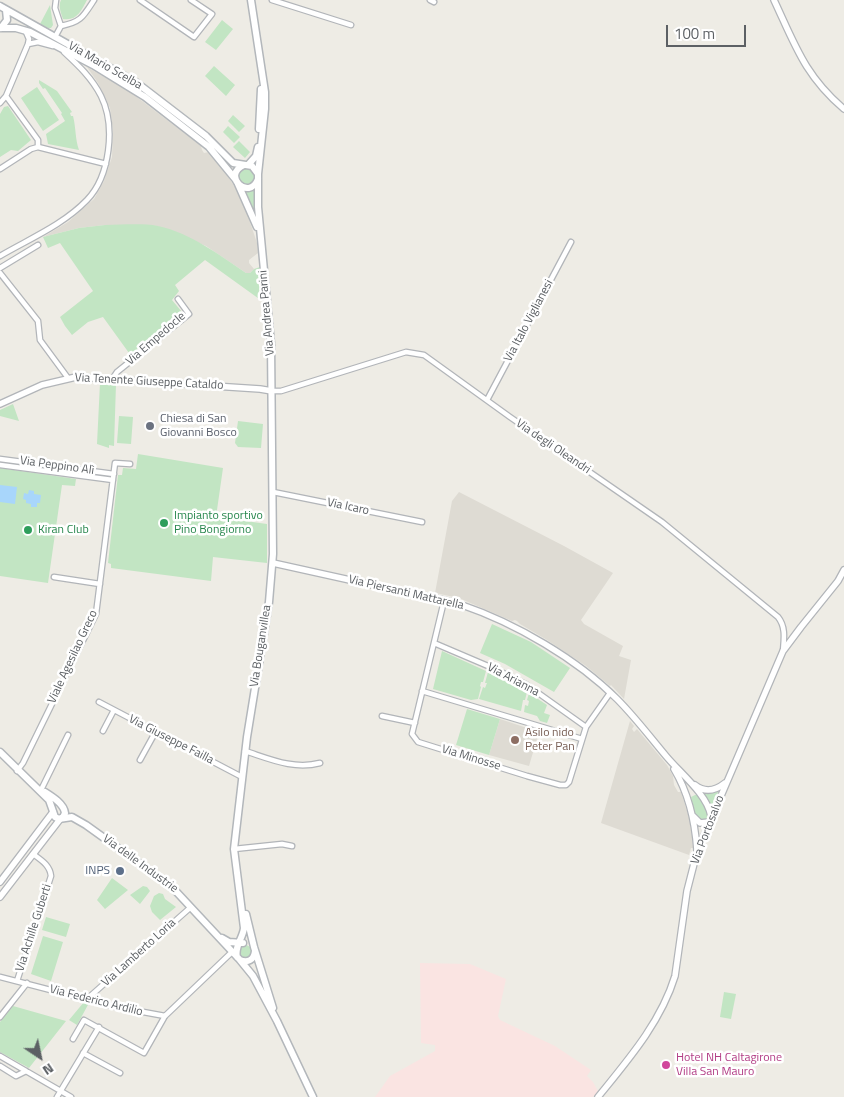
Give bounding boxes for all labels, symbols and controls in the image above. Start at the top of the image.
scale bar [669,15,749,47]
text: 100 m [674,22,715,45]
street label: Via Mario Scelba [65,39,145,93]
street label: Via Andrea Parini [256,270,278,356]
street label: Via Italo Viglianesi [501,277,557,365]
street label: Via Empedocle [123,309,189,369]
street label: Via Tenente Giuseppe Cataldo [74,371,224,393]
place label: Chiesa di San Giovanni Bosco [160,412,237,440]
street label: Via degli Oleandri [513,417,593,477]
marker: Chiesa di San Giovanni Bosco [144,420,156,432]
street label: Via Peppino Alì [19,454,95,478]
street label: Via Icaro [326,496,370,518]
place label: Impianto sportivo Pino Bongiorno [174,509,263,537]
marker: Impianto sportivo Pino Bongiorno [158,517,170,529]
place label: Kiran Club [38,523,89,537]
marker: Kiran Club [22,524,34,536]
street label: Via Piersanti Mattarella [347,573,465,613]
street label: Via Bouganvillea [247,604,275,688]
street label: Viale Agesilao Greco [45,608,101,706]
street label: Via Arianna [484,660,542,700]
street label: Via Giuseppe Failla [126,712,216,768]
place label: Asilo nido Peter Pan [525,726,575,754]
marker: Asilo nido Peter Pan [509,734,521,746]
street label: Via Minosse [440,742,502,774]
street label: Via Portosalvo [688,793,728,867]
street label: Via delle Industrie [99,832,181,896]
place label: INPS [85,864,110,878]
marker: INPS [114,865,126,877]
street label: Via Achille Guberti [13,882,55,974]
street label: Via Lamberto Loria [99,916,179,990]
street label: Via Federico Ardilio [48,982,144,1020]
north arrow [15,1032,65,1082]
place label: Hotel NH Caltagirone Villa San Mauro [676,1051,782,1079]
text: N [39,1058,59,1081]
marker: Hotel NH Caltagirone Villa San Mauro [660,1059,672,1071]

